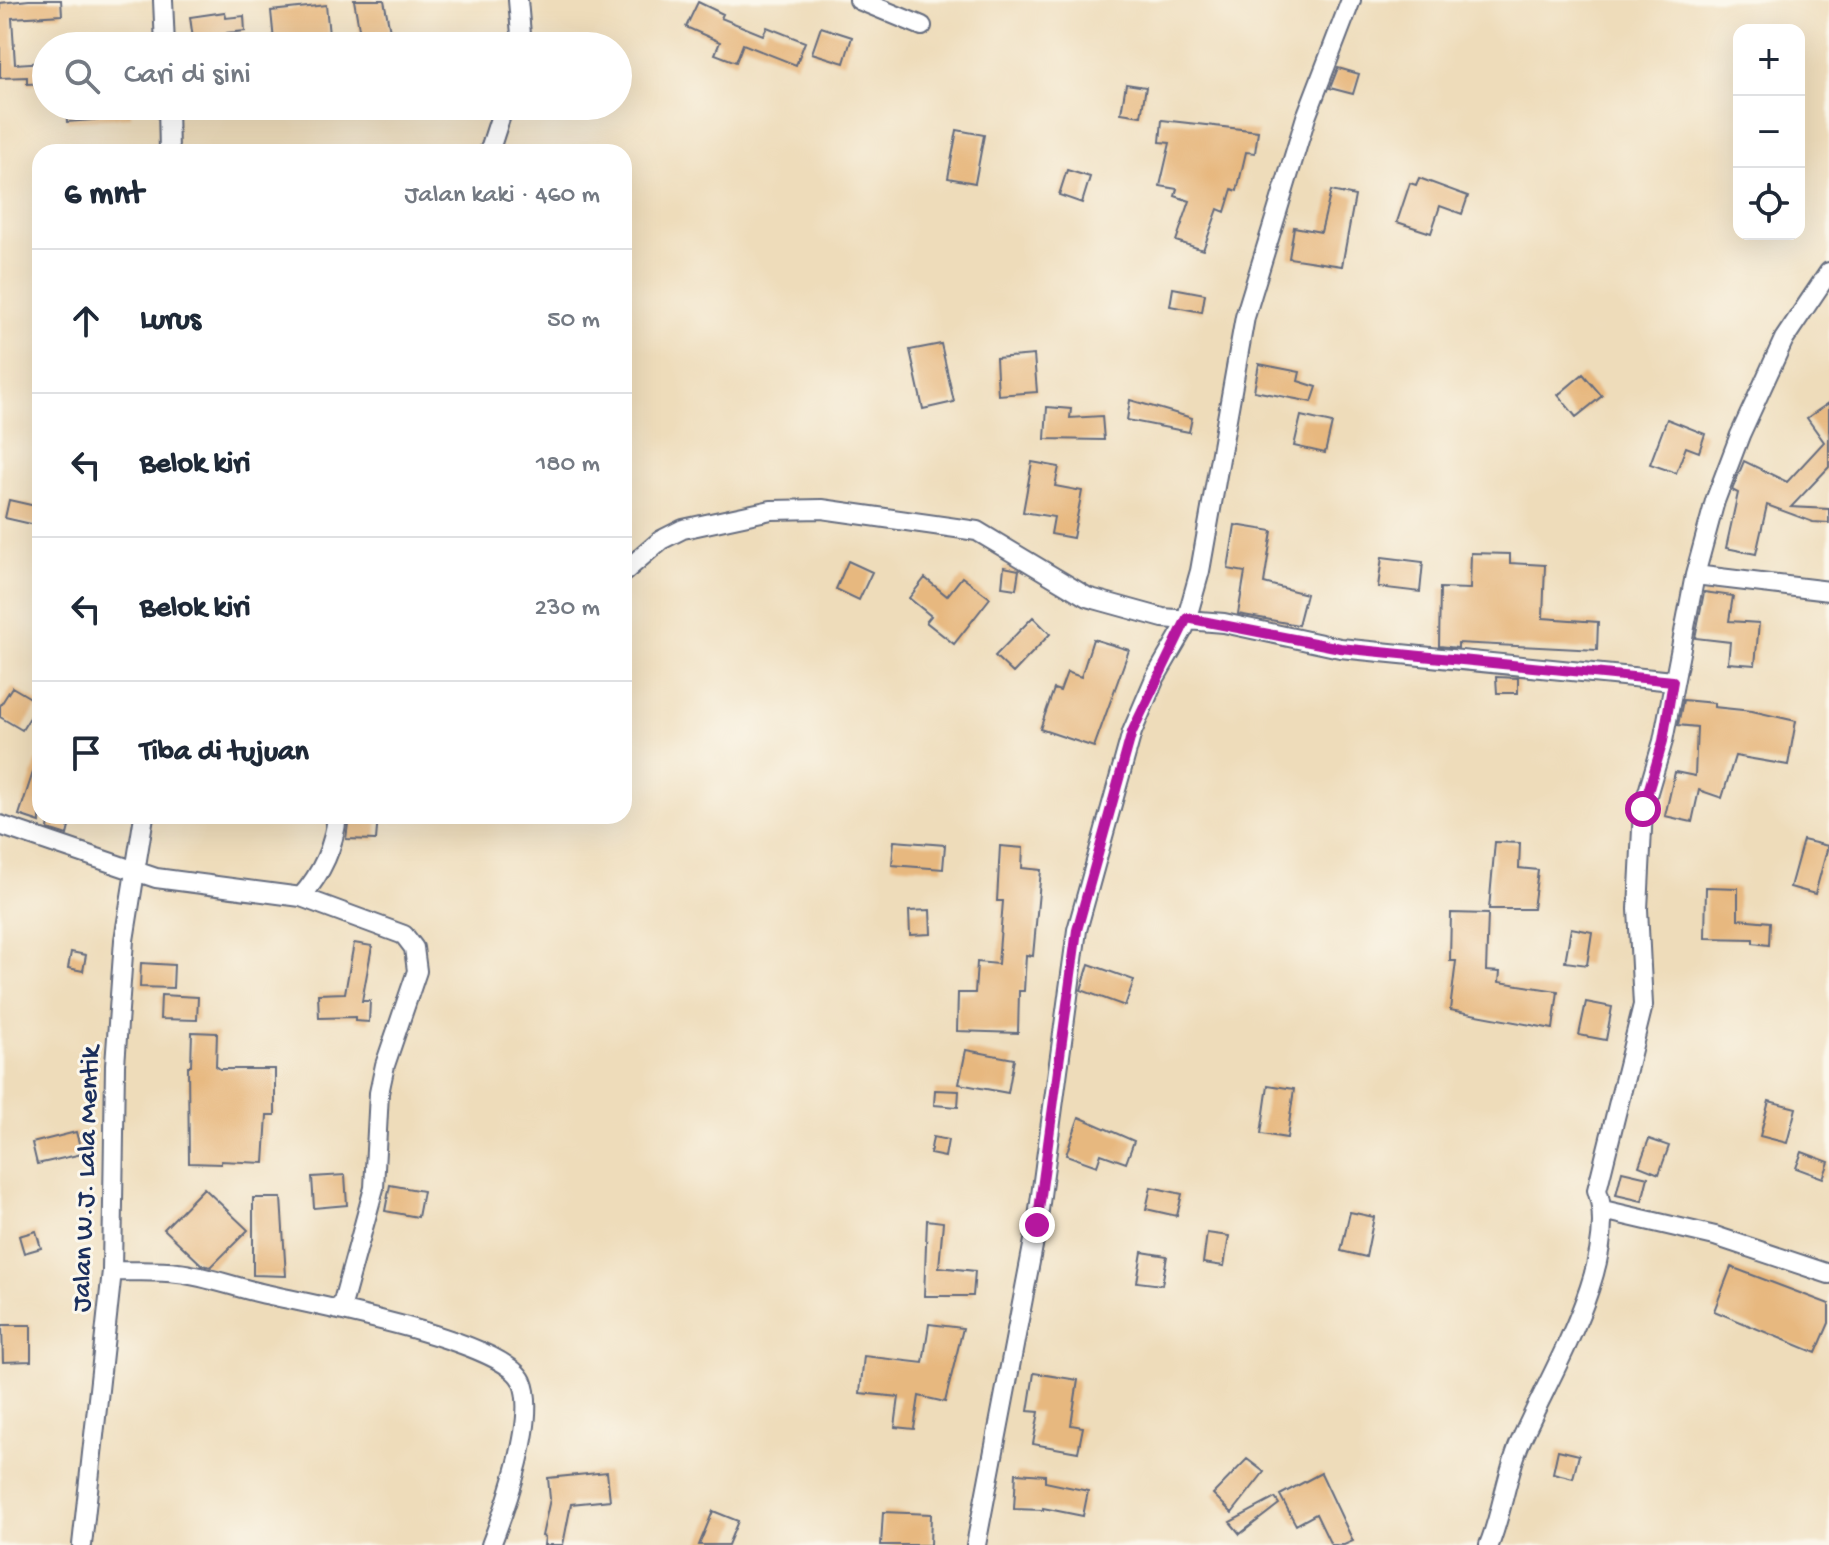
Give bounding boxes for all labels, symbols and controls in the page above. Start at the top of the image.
map controls [1733,24,1805,240]
button: + [1733,24,1805,96]
search box [32,32,632,120]
icon: search [60,54,104,98]
text: Cari di sini [124,59,251,94]
button: − [1733,96,1805,168]
button: locate [1733,168,1805,240]
text: 6 mnt [64,176,143,216]
text: Jalan kaki · 460 m [405,181,600,212]
icon: ahead [64,299,108,343]
text: Lurus [140,304,201,339]
text: 50 m [547,306,600,337]
icon: left [64,443,108,487]
text: Belok kiri [140,448,250,483]
text: 180 m [536,450,600,481]
icon: left [64,587,108,631]
text: Belok kiri [140,592,250,627]
text: 230 m [534,594,600,625]
icon: arrive [64,731,108,775]
text: Tiba di tujuan [140,736,309,771]
route start [1625,791,1661,827]
street label: Jalan W.J. Lala Mentik [66,1043,109,1313]
route end [1019,1207,1055,1243]

